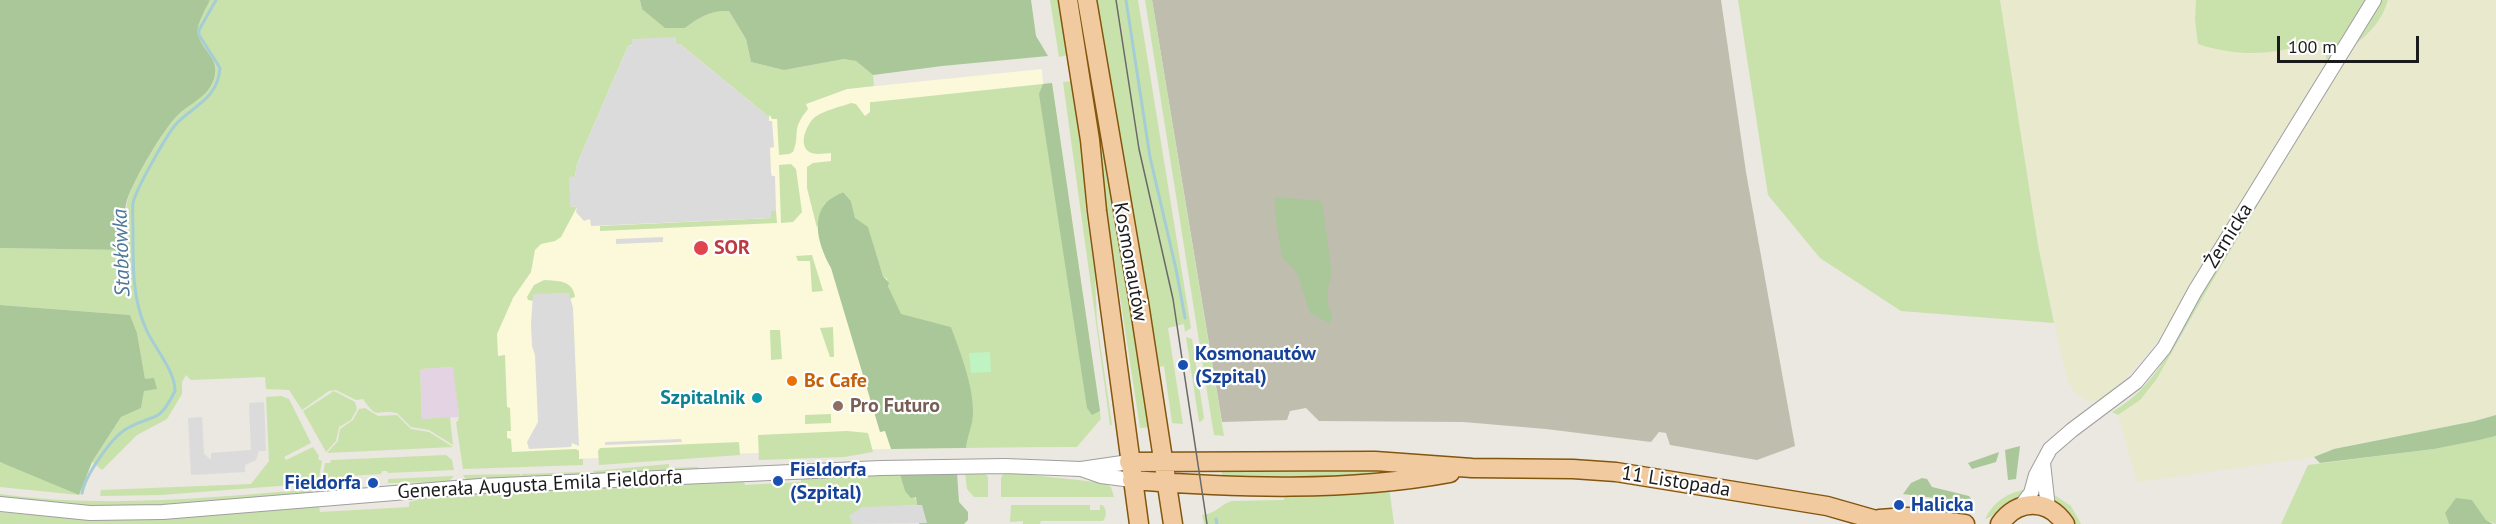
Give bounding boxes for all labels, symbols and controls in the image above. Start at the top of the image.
scale bar [2280,24,2422,62]
text: 100 m [2288,35,2337,58]
street label: Żernicka [2200,199,2258,273]
street label: Kosmonautów [1108,200,1152,324]
water label: Stabłówka [108,209,136,297]
place label: SOR [714,236,750,260]
marker: SOR [692,239,710,257]
place label: Kosmonautów (Szpital) [1195,342,1316,389]
marker: Kosmonautów (Szpital) [1176,358,1190,372]
place label: Bc Cafe [804,369,867,393]
marker: Bc Cafe [785,374,799,388]
place label: Szpitalnik [660,386,745,410]
marker: Szpitalnik [750,391,764,405]
place label: Pro Futuro [850,394,940,418]
marker: Pro Futuro [831,399,845,413]
place label: Fieldorfa (Szpital) [790,458,866,505]
street label: 11 Listopada [1620,462,1732,502]
street label: Generała Augusta Emila Fieldorfa [397,466,683,504]
place label: Fieldorfa [285,471,361,495]
marker: Fieldorfa (Szpital) [771,474,785,488]
marker: Fieldorfa [366,476,380,490]
place label: Halicka [1911,493,1974,517]
marker: Halicka [1892,498,1906,512]

